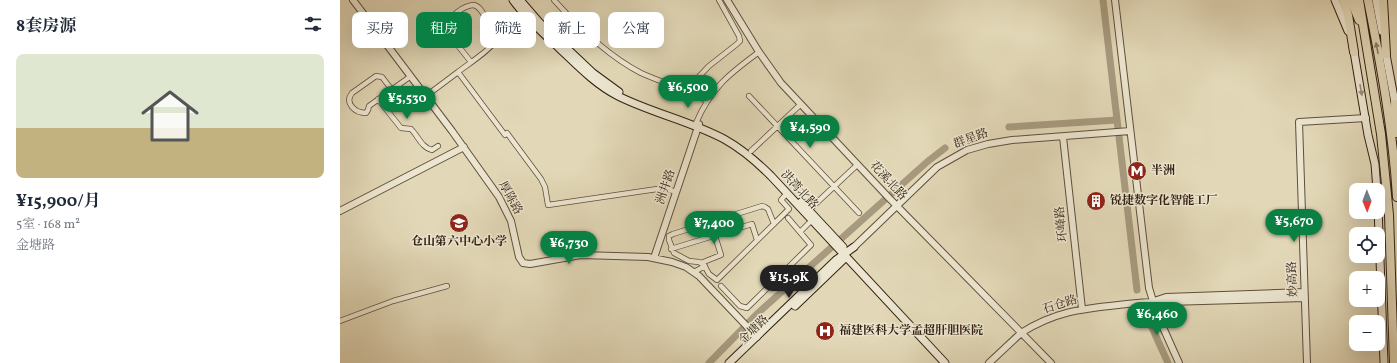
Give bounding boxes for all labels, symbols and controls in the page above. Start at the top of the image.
chip: 买房 [352,12,408,48]
chip: 租房 [416,12,472,48]
chip: 筛选 [480,12,536,48]
chip: 新上 [544,12,600,48]
chip: 公寓 [608,12,664,48]
icon: filters [302,13,324,35]
text: 8套房源 [16,15,76,38]
one-way arrow [1374,42,1380,54]
pin: ¥6,500 [655,75,721,109]
text: ¥6,500 [667,79,709,97]
icon: home [134,80,206,152]
one-way arrow [1358,84,1364,96]
pin: ¥5,530 [374,86,440,120]
text: ¥5,530 [388,90,426,108]
pin: ¥4,590 [777,115,843,149]
text: ¥4,590 [789,119,831,137]
street label: 群星路 [951,125,991,153]
street label: 花溪北路 [866,158,910,204]
metro station icon: 半洲 [1126,160,1148,182]
place label: 半洲 [1151,163,1175,179]
street label: 洲井路 [653,167,679,207]
street label: 洪湾北路 [777,167,821,213]
street label: 厚陈路 [494,178,526,218]
north arrow [1349,183,1385,219]
map controls [1349,183,1385,351]
text: ¥15,900/月 [16,190,101,213]
building icon: 锐捷数字化智能工厂 [1085,190,1107,212]
place label: 锐捷数字化智能工厂 [1110,193,1218,209]
street label: 环峰路 [1052,205,1072,243]
pin: ¥5,670 [1261,209,1327,243]
pin: ¥7,400 [681,211,747,245]
school or university icon: 仓山第六中心小学 [448,212,470,234]
text: ¥5,670 [1274,213,1314,231]
text: ¥7,400 [694,215,734,233]
text: 5室 · 168 m² [16,216,80,234]
button: locate [1349,227,1385,263]
pin: ¥6,730 [536,231,602,265]
place label: 仓山第六中心小学 [411,234,507,250]
text: ¥6,730 [549,235,589,253]
text: 金塘路 [16,237,55,255]
street label: 妙高路 [1284,261,1302,297]
pin: ¥15.9K [756,265,822,299]
text: ¥15.9K [769,269,809,287]
button: + [1349,271,1385,307]
street label: 石仓路 [1040,292,1080,318]
pin: ¥6,460 [1124,302,1190,336]
text: ¥6,460 [1136,306,1178,324]
street label: 金塘路 [735,312,773,348]
button: − [1349,315,1385,351]
hospital icon: 福建医科大学孟超肝胆医院 [814,320,836,342]
place label: 福建医科大学孟超肝胆医院 [839,323,983,339]

